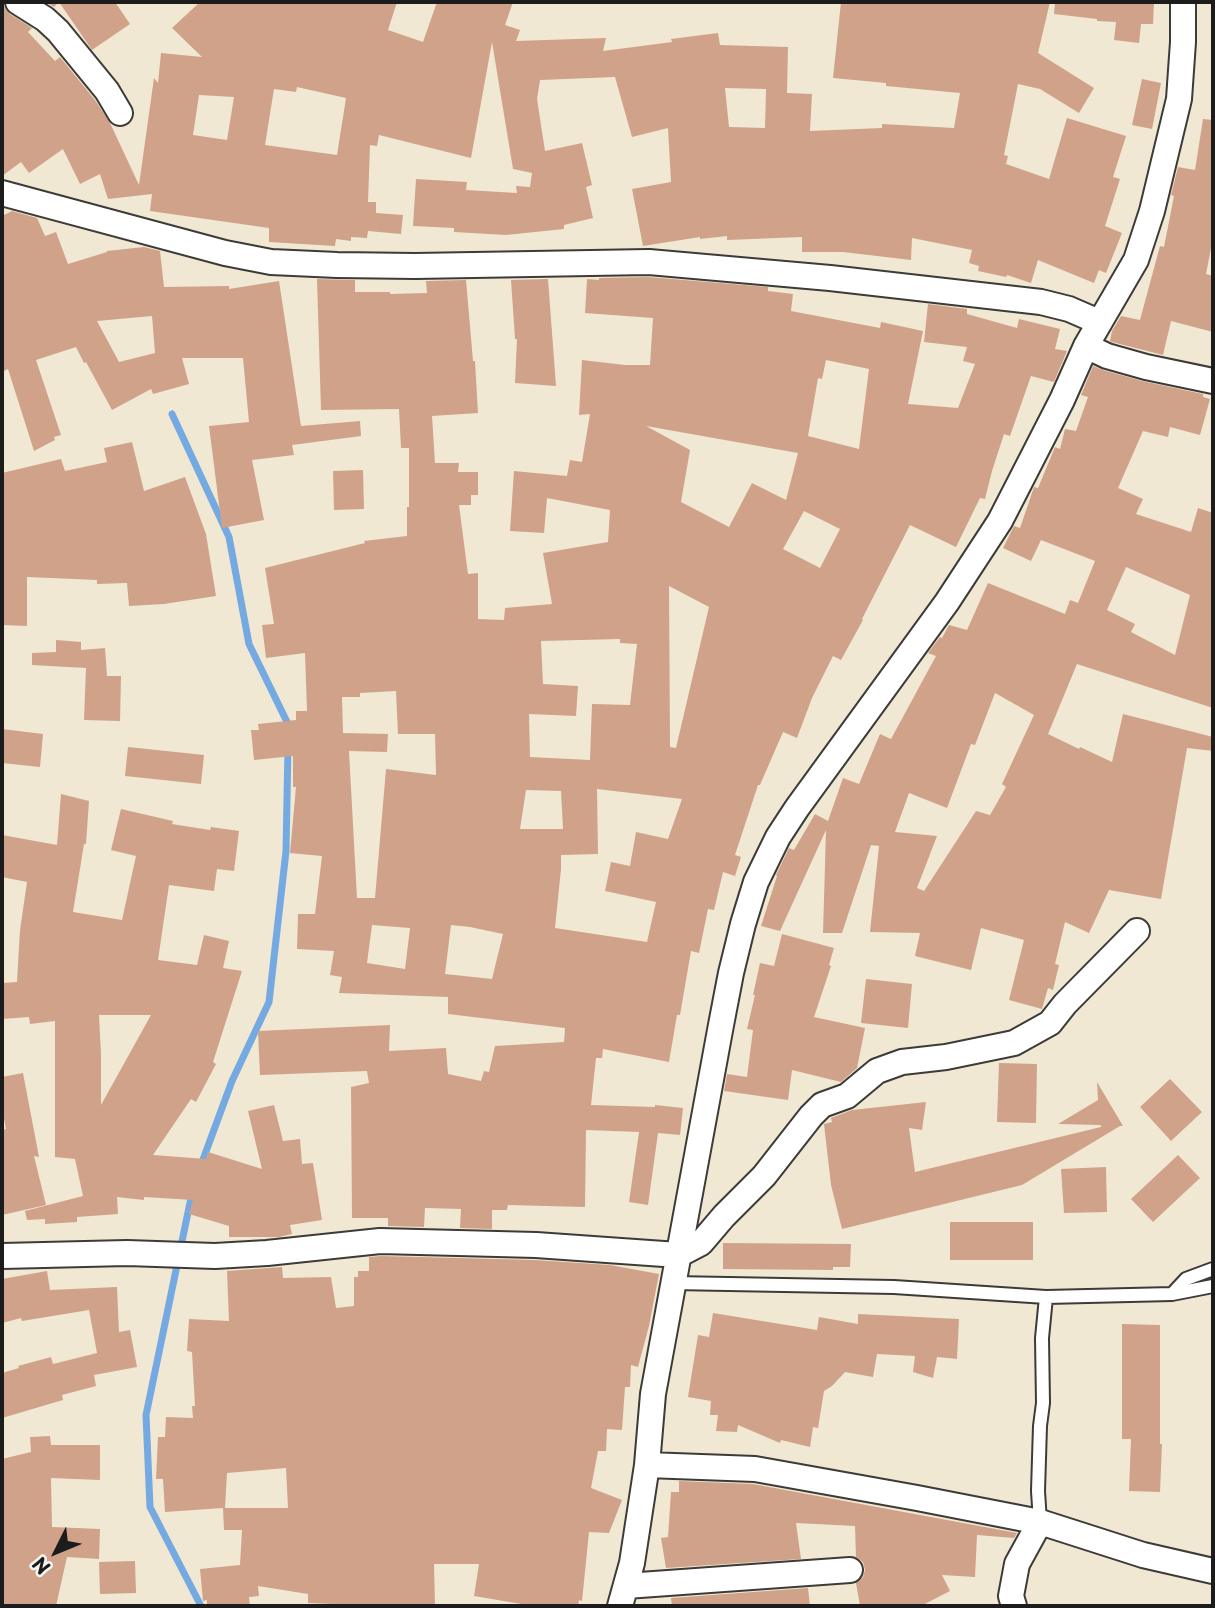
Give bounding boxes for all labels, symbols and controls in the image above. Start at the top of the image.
north arrow [21,1517,91,1587]
text: N [25,1551,56,1581]

